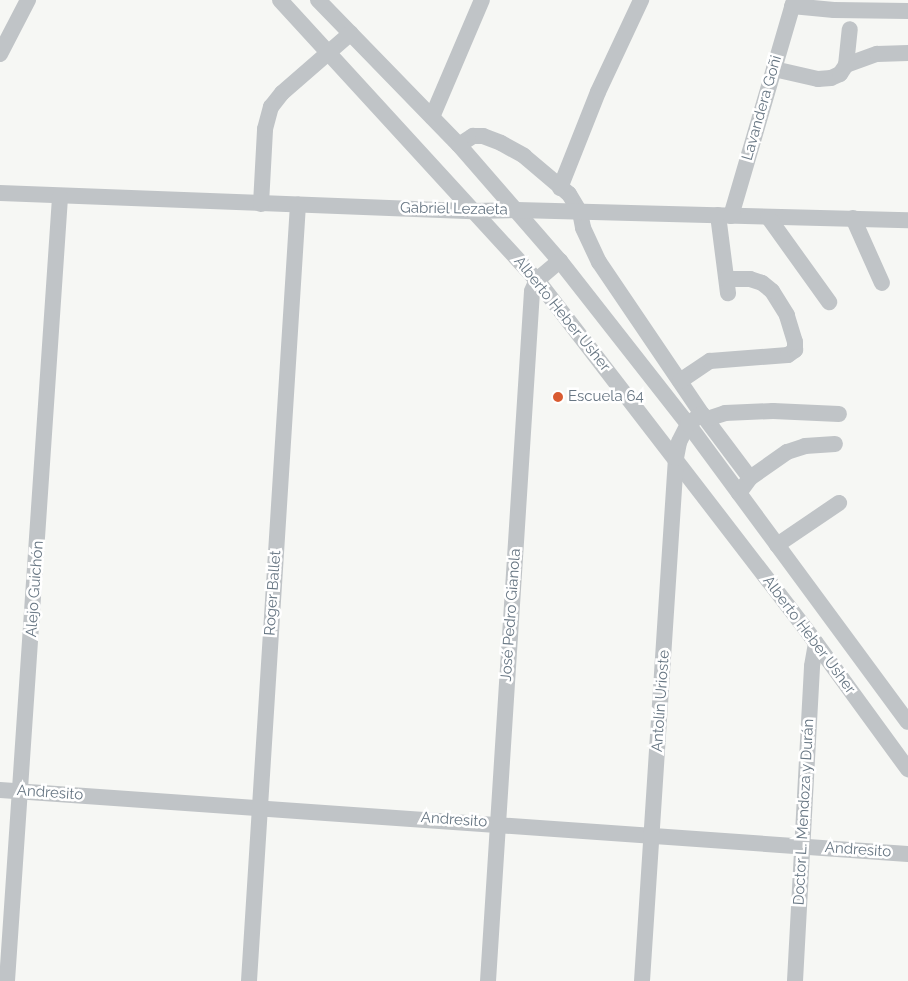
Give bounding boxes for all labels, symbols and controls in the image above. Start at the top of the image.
street label: Lavandera Goñi [738,53,786,163]
street label: Gabriel Lezaeta [400,199,508,219]
street label: Alberto Heber Usher [510,253,614,375]
place label: Escuela 64 [568,388,644,406]
marker: Escuela 64 [552,391,564,403]
street label: Alejo Guichón [23,540,47,638]
street label: José Pedro Gianola [497,548,525,682]
street label: Roger Ballet [261,550,285,636]
street label: Alberto Heber Usher [759,572,859,698]
street label: Antolín Urioste [648,649,674,753]
street label: Doctor L. Mendoza y Durán [790,718,818,906]
street label: Andresito [16,782,84,804]
street label: Andresito [420,809,488,831]
street label: Andresito [824,839,892,861]

